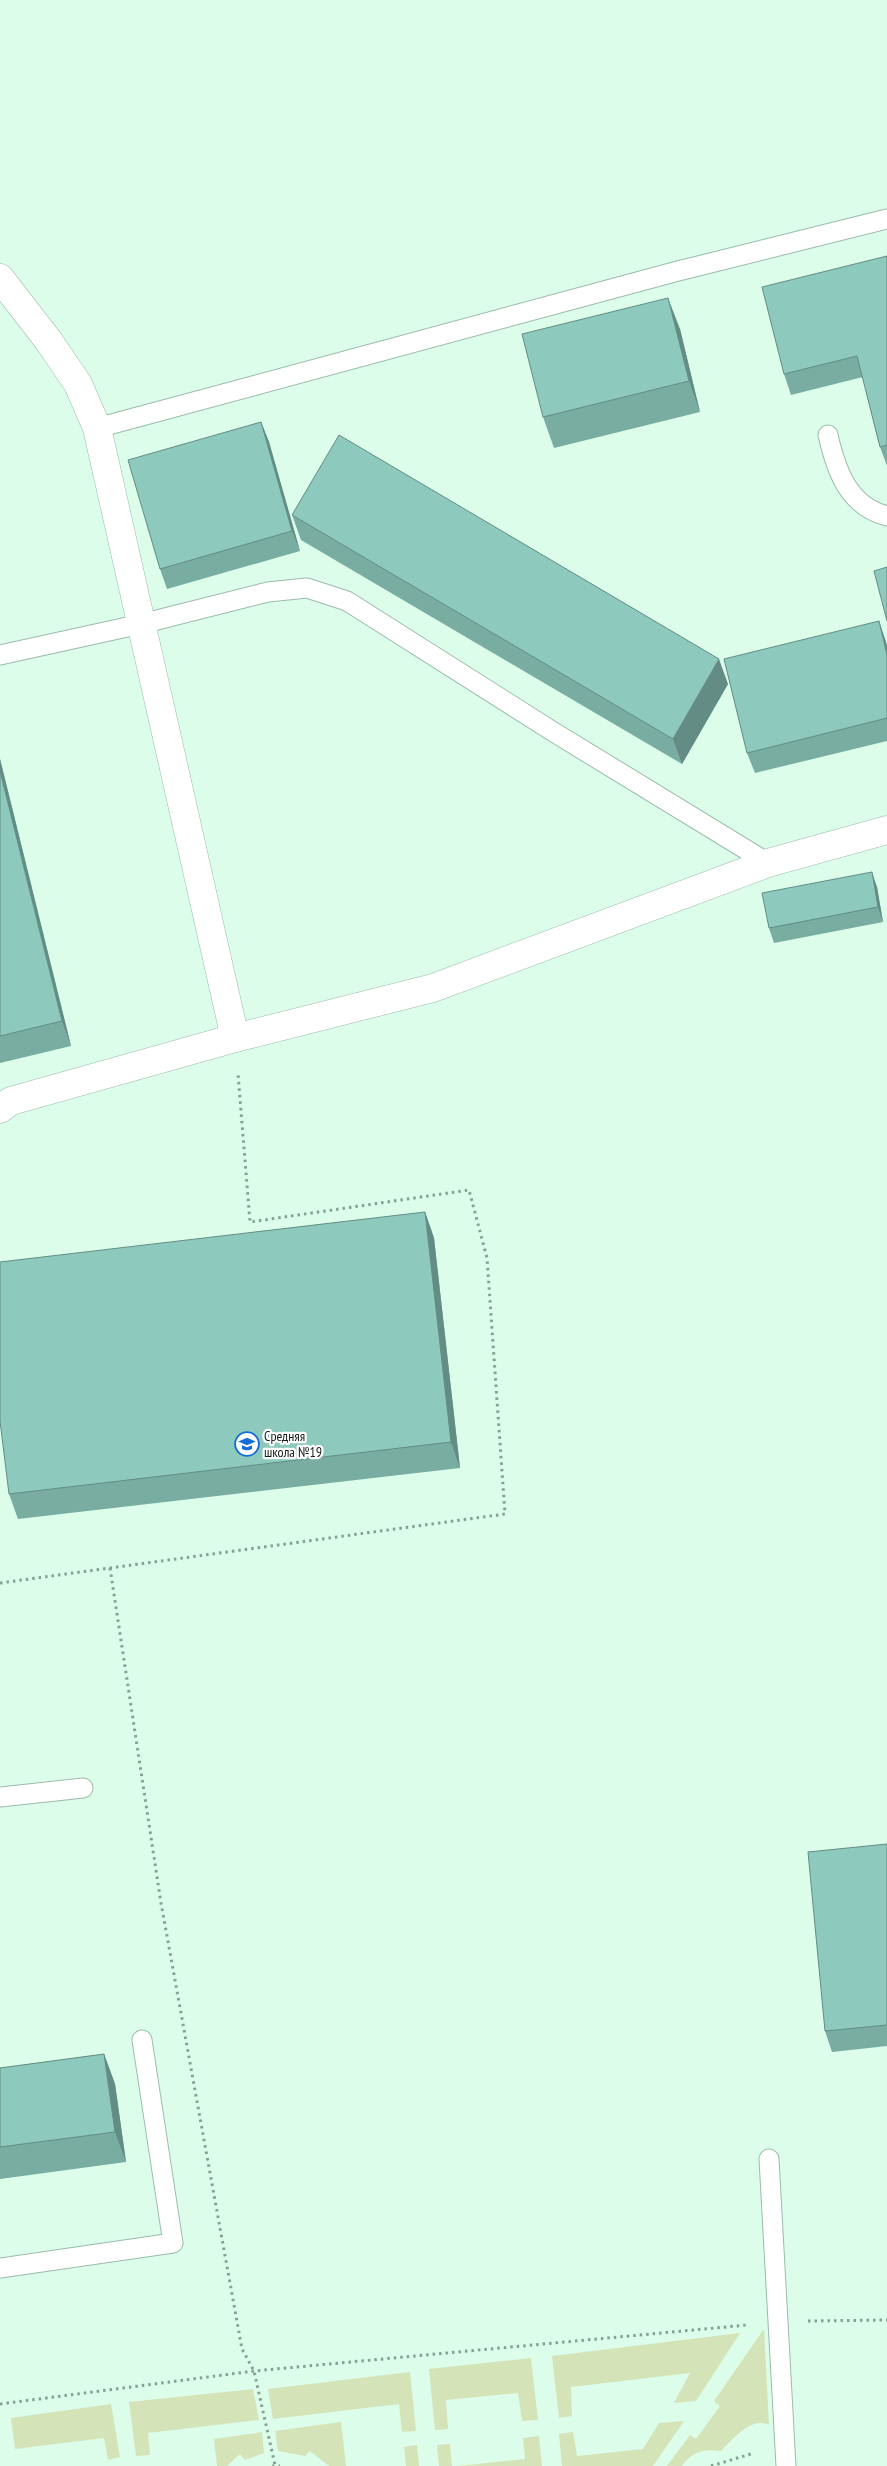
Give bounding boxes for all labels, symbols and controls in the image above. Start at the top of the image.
place label: Средняя школа №19 [264,1427,322,1461]
school or university icon: Средняя школа №19 [234,1431,260,1457]

